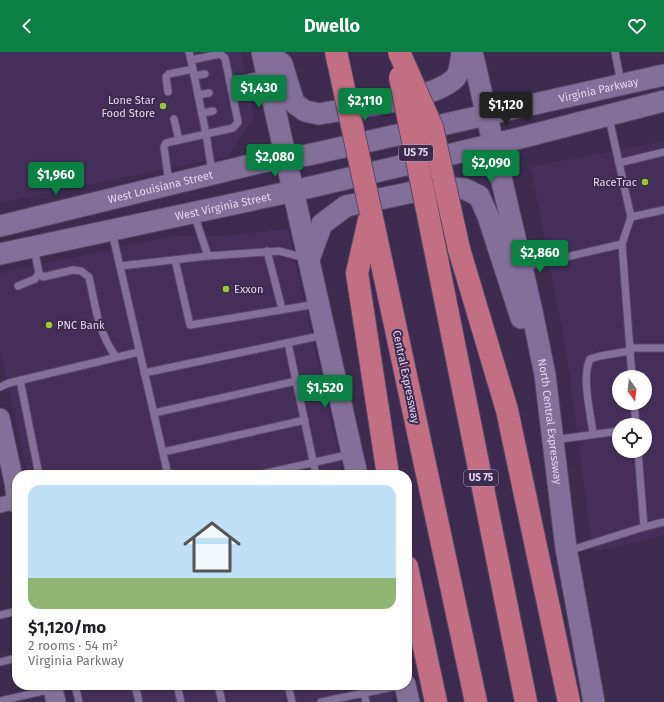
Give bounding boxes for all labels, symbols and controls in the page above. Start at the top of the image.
icon: back [16,15,38,37]
text: Dwello [304,15,360,37]
icon: heart [626,15,648,37]
street label: Virginia Parkway [557,74,640,105]
pin: $1,430 [226,75,292,109]
text: $1,430 [240,80,278,95]
pin: $2,110 [332,88,398,122]
pin: $1,120 [473,92,539,126]
text: $2,110 [348,93,382,108]
place label: Lone Star Food Store [102,94,156,120]
text: $1,120 [489,97,523,112]
marker: Lone Star Food Store [158,101,168,111]
pin: $2,080 [242,144,308,178]
road number: US 75 [399,145,433,161]
text: $2,080 [255,149,295,164]
pin: $2,090 [458,150,524,184]
text: $2,090 [471,155,511,170]
pin: $1,960 [23,162,89,196]
text: $1,960 [37,167,75,182]
street label: West Louisiana Street [106,168,214,206]
place label: RaceTrac [593,176,637,189]
marker: RaceTrac [640,177,650,187]
street label: West Virginia Street [174,190,272,223]
pin: $2,860 [507,240,573,274]
text: $2,860 [520,245,560,260]
place label: Exxon [234,283,263,296]
marker: Exxon [221,284,231,294]
place label: PNC Bank [57,319,105,332]
marker: PNC Bank [44,320,54,330]
street label: Central Expressway [390,329,422,425]
street label: North Central Expressway [535,358,565,486]
north arrow [612,370,652,410]
map controls [612,370,652,458]
pin: $1,520 [292,375,358,409]
text: $1,520 [306,380,344,395]
button: locate [612,418,652,458]
road number: US 75 [464,470,498,486]
icon: home [176,511,248,583]
text: $1,120/mo [28,617,106,638]
text: 2 rooms · 54 m² [28,638,118,653]
text: Virginia Parkway [28,653,124,668]

